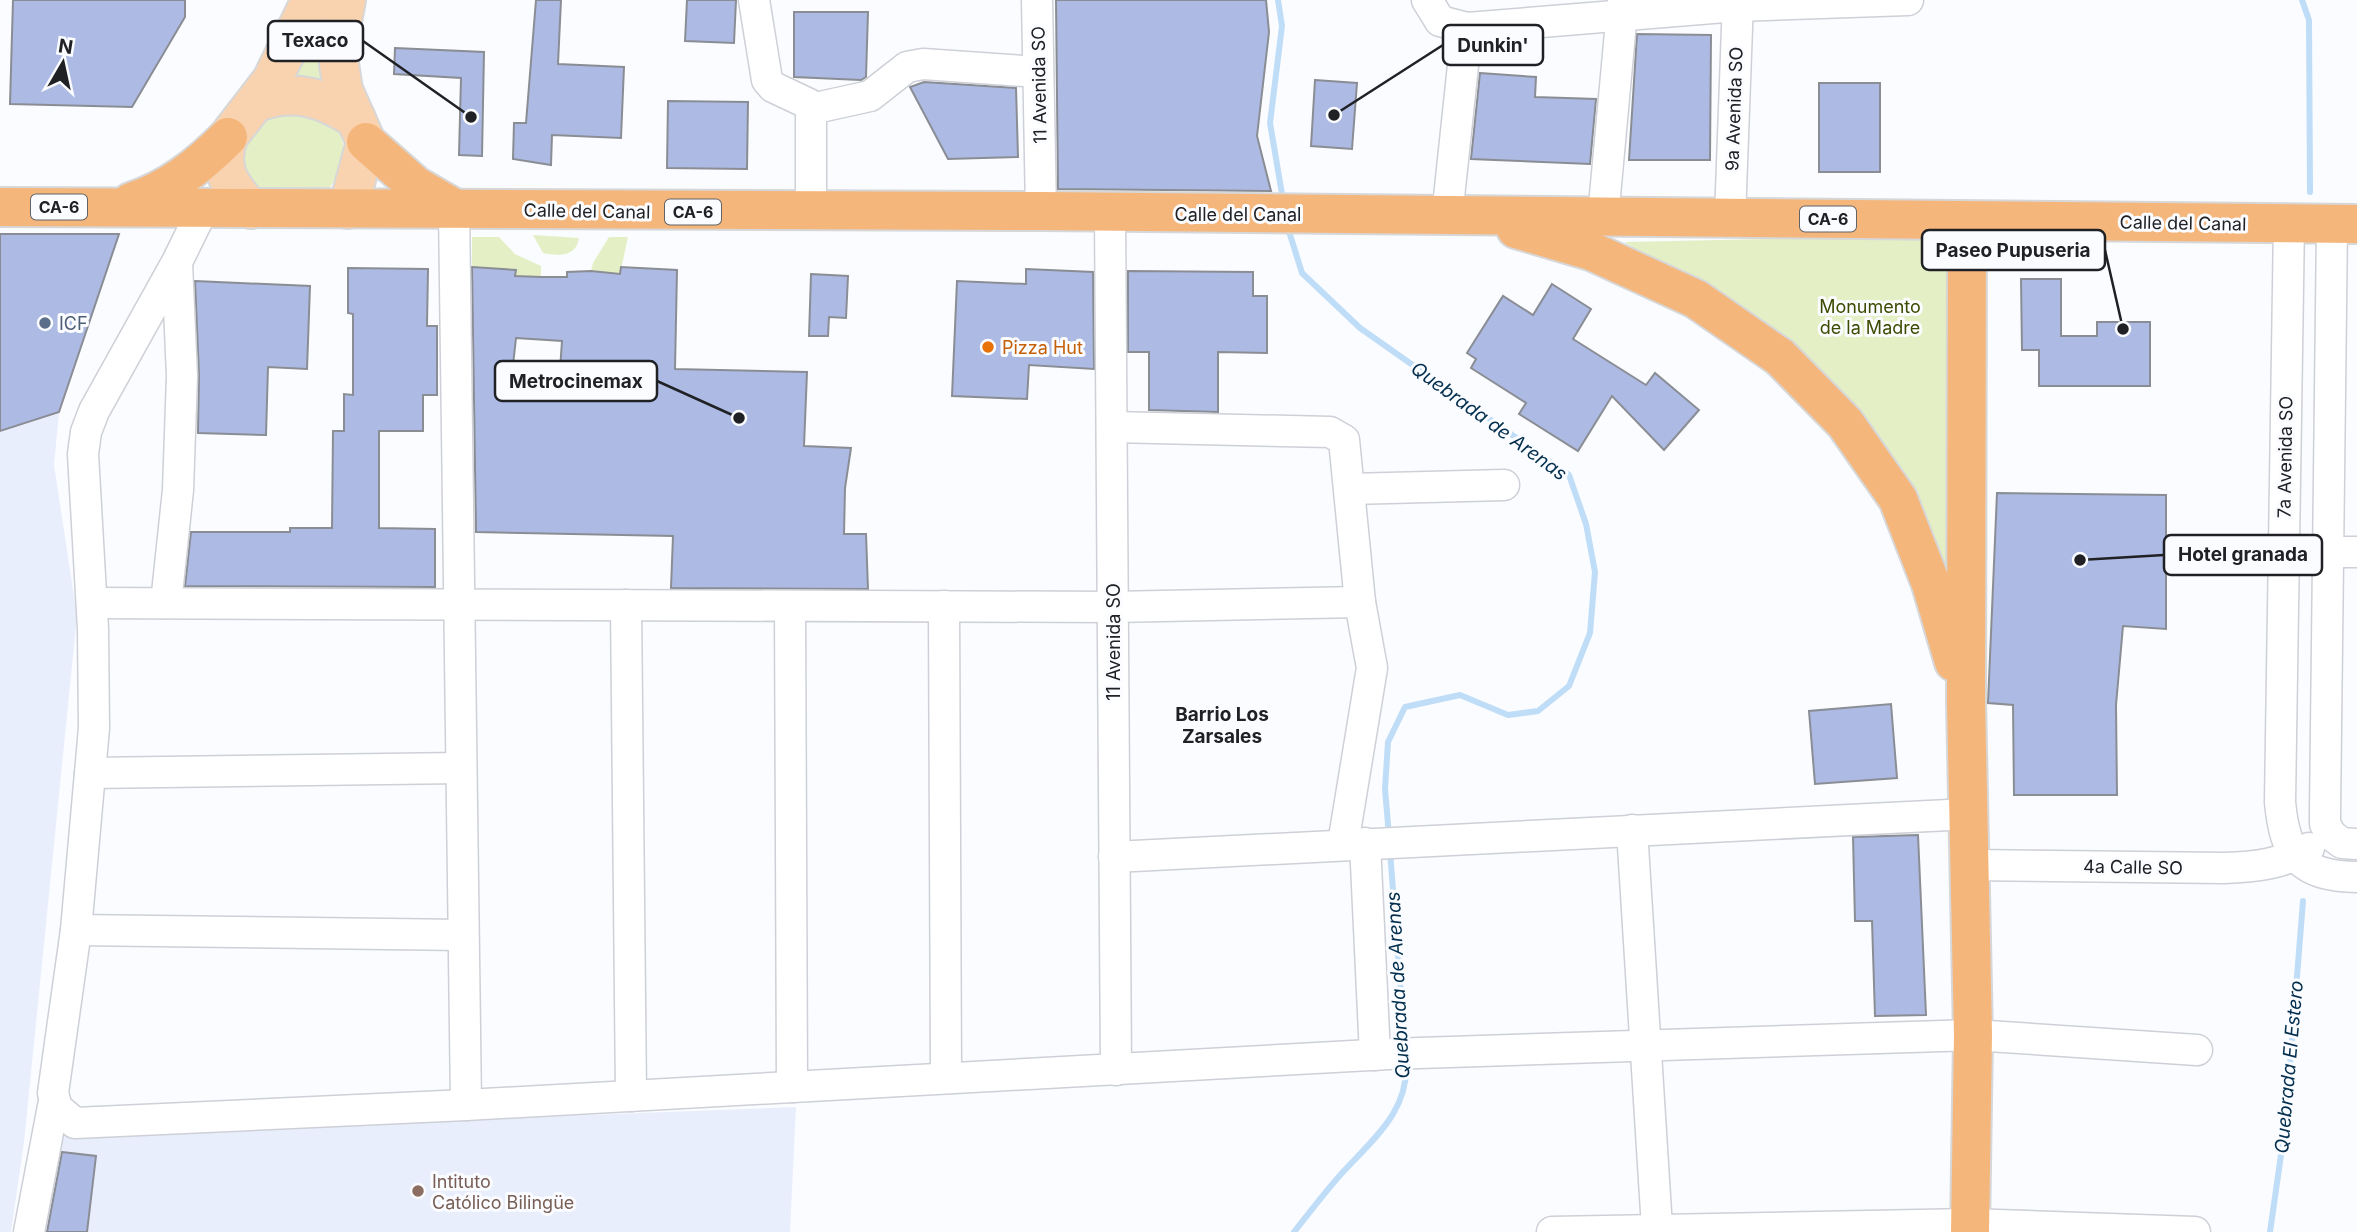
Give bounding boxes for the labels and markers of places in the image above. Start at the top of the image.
callout: Texaco [268,21,363,61]
callout: Dunkin' [1443,25,1543,65]
callout: Paseo Pupuseria [1922,230,2105,270]
place label: ICF [59,313,88,334]
marker: ICF [37,315,53,331]
place label: Pizza Hut [1002,337,1083,358]
marker: Pizza Hut [980,339,996,355]
callout: Metrocinemax [495,361,657,401]
callout: Hotel granada [2164,535,2322,575]
place label: Intituto Católico Bilingüe [432,1171,574,1213]
marker: Intituto Católico Bilingüe [410,1183,426,1199]

